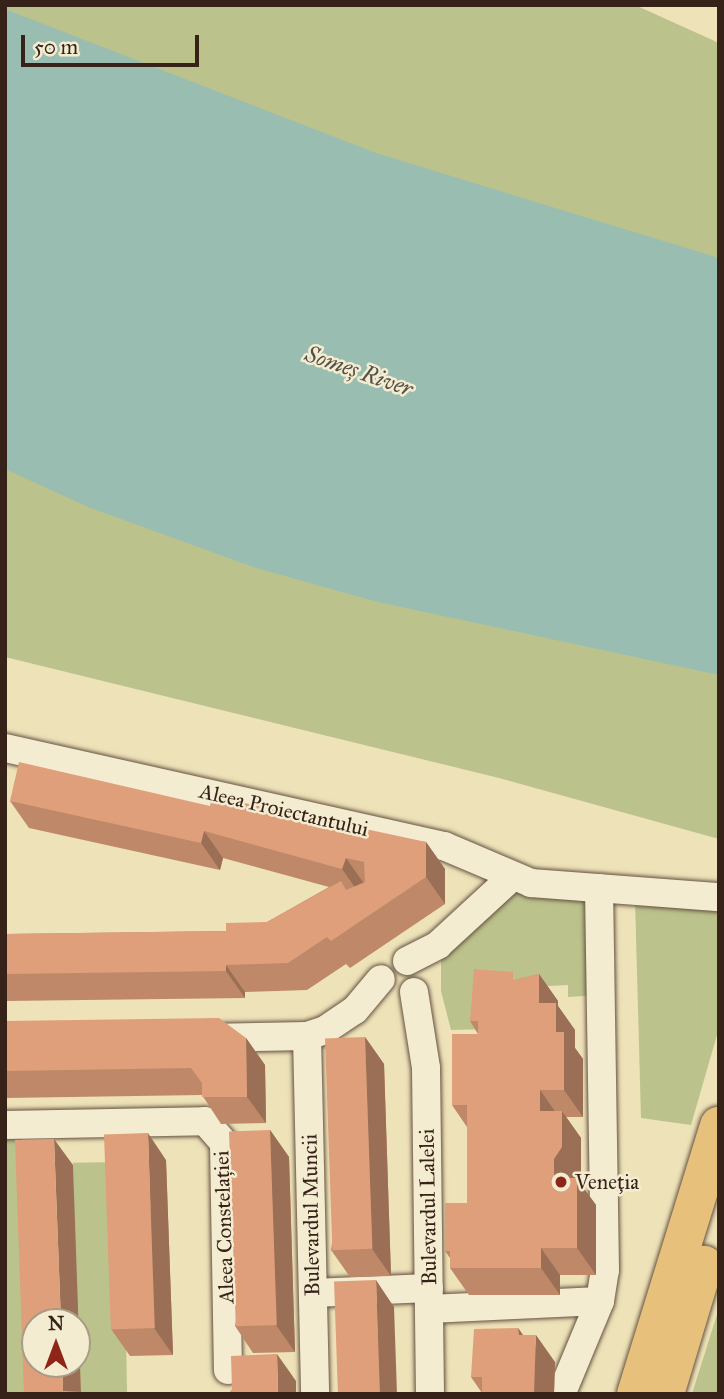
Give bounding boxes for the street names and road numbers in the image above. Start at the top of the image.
street label: Aleea Proiectantului [197,778,371,842]
street label: Bulevardul Lalelei [414,1128,442,1286]
street label: Bulevardul Muncii [297,1134,325,1296]
street label: Aleea Constelației [209,1150,239,1304]

